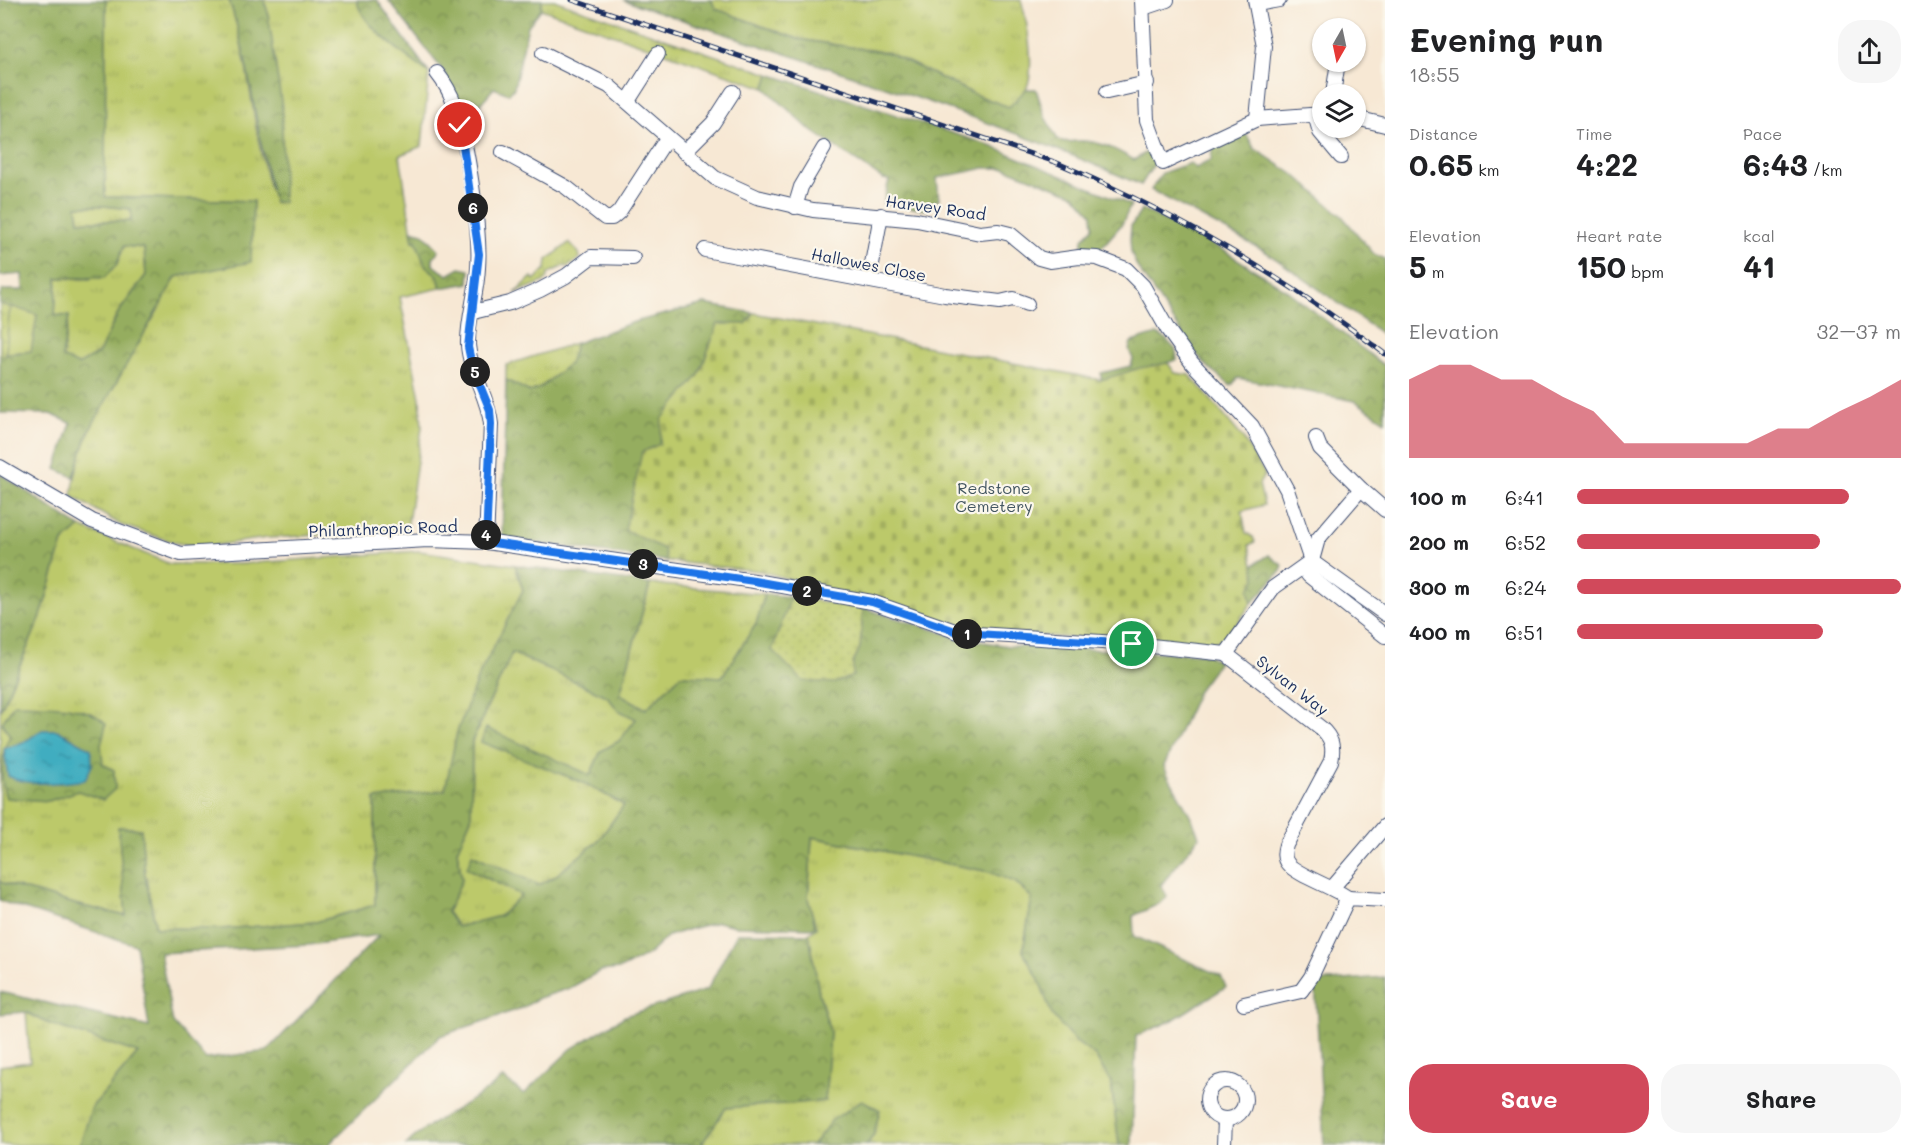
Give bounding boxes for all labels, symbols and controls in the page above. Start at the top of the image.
text: Evening run [1409,17,1603,60]
north arrow [1312,18,1366,72]
map controls [1312,18,1366,138]
button: share [1838,20,1901,83]
text: 18:55 [1409,61,1460,87]
button: layers [1312,84,1366,138]
pin [434,99,485,150]
icon: check [443,108,476,141]
text: Distance [1409,123,1478,144]
text: Time [1576,123,1612,144]
text: Pace [1743,123,1782,144]
text: 0.65 [1409,144,1473,184]
text: 4:22 [1576,144,1638,184]
text: 6:43 [1743,144,1808,184]
text: km [1473,159,1500,180]
text: /km [1808,159,1842,180]
street label: Harvey Road [884,190,988,224]
pin: 6 [458,193,488,223]
text: 6 [468,197,478,218]
text: Elevation [1409,225,1481,246]
text: Heart rate [1576,225,1662,246]
text: kcal [1743,225,1775,246]
street label: Hallowes Close [810,243,928,285]
text: 5 [1409,246,1427,286]
text: 150 [1576,246,1626,286]
text: 41 [1743,246,1775,286]
text: m [1427,261,1444,282]
text: bpm [1626,261,1664,282]
text: Elevation [1409,318,1499,344]
text: 32–37 m [1817,318,1901,344]
pin: 5 [460,357,490,387]
text: 5 [470,361,480,382]
park label: Redstone Cemetery [955,477,1033,516]
text: 100 m [1409,484,1467,510]
text: 6:41 [1505,484,1544,510]
street label: Philanthropic Road [308,515,458,541]
pin: 4 [471,520,501,550]
text: 4 [481,524,491,545]
text: 200 m [1409,529,1469,555]
text: 6:52 [1505,529,1546,555]
pin: 3 [628,549,658,579]
text: 3 [638,553,648,574]
text: 300 m [1409,574,1470,600]
text: 6:24 [1505,574,1546,600]
pin: 2 [792,576,822,606]
text: 2 [803,580,811,601]
pin [1106,618,1157,669]
pin: 1 [952,619,982,649]
text: 400 m [1409,619,1470,645]
text: 6:51 [1505,619,1544,645]
text: 1 [963,623,971,644]
icon: arrive [1115,627,1148,660]
street label: Sylvan Way [1253,650,1333,720]
button: Save [1409,1064,1649,1133]
button: Share [1661,1064,1901,1133]

